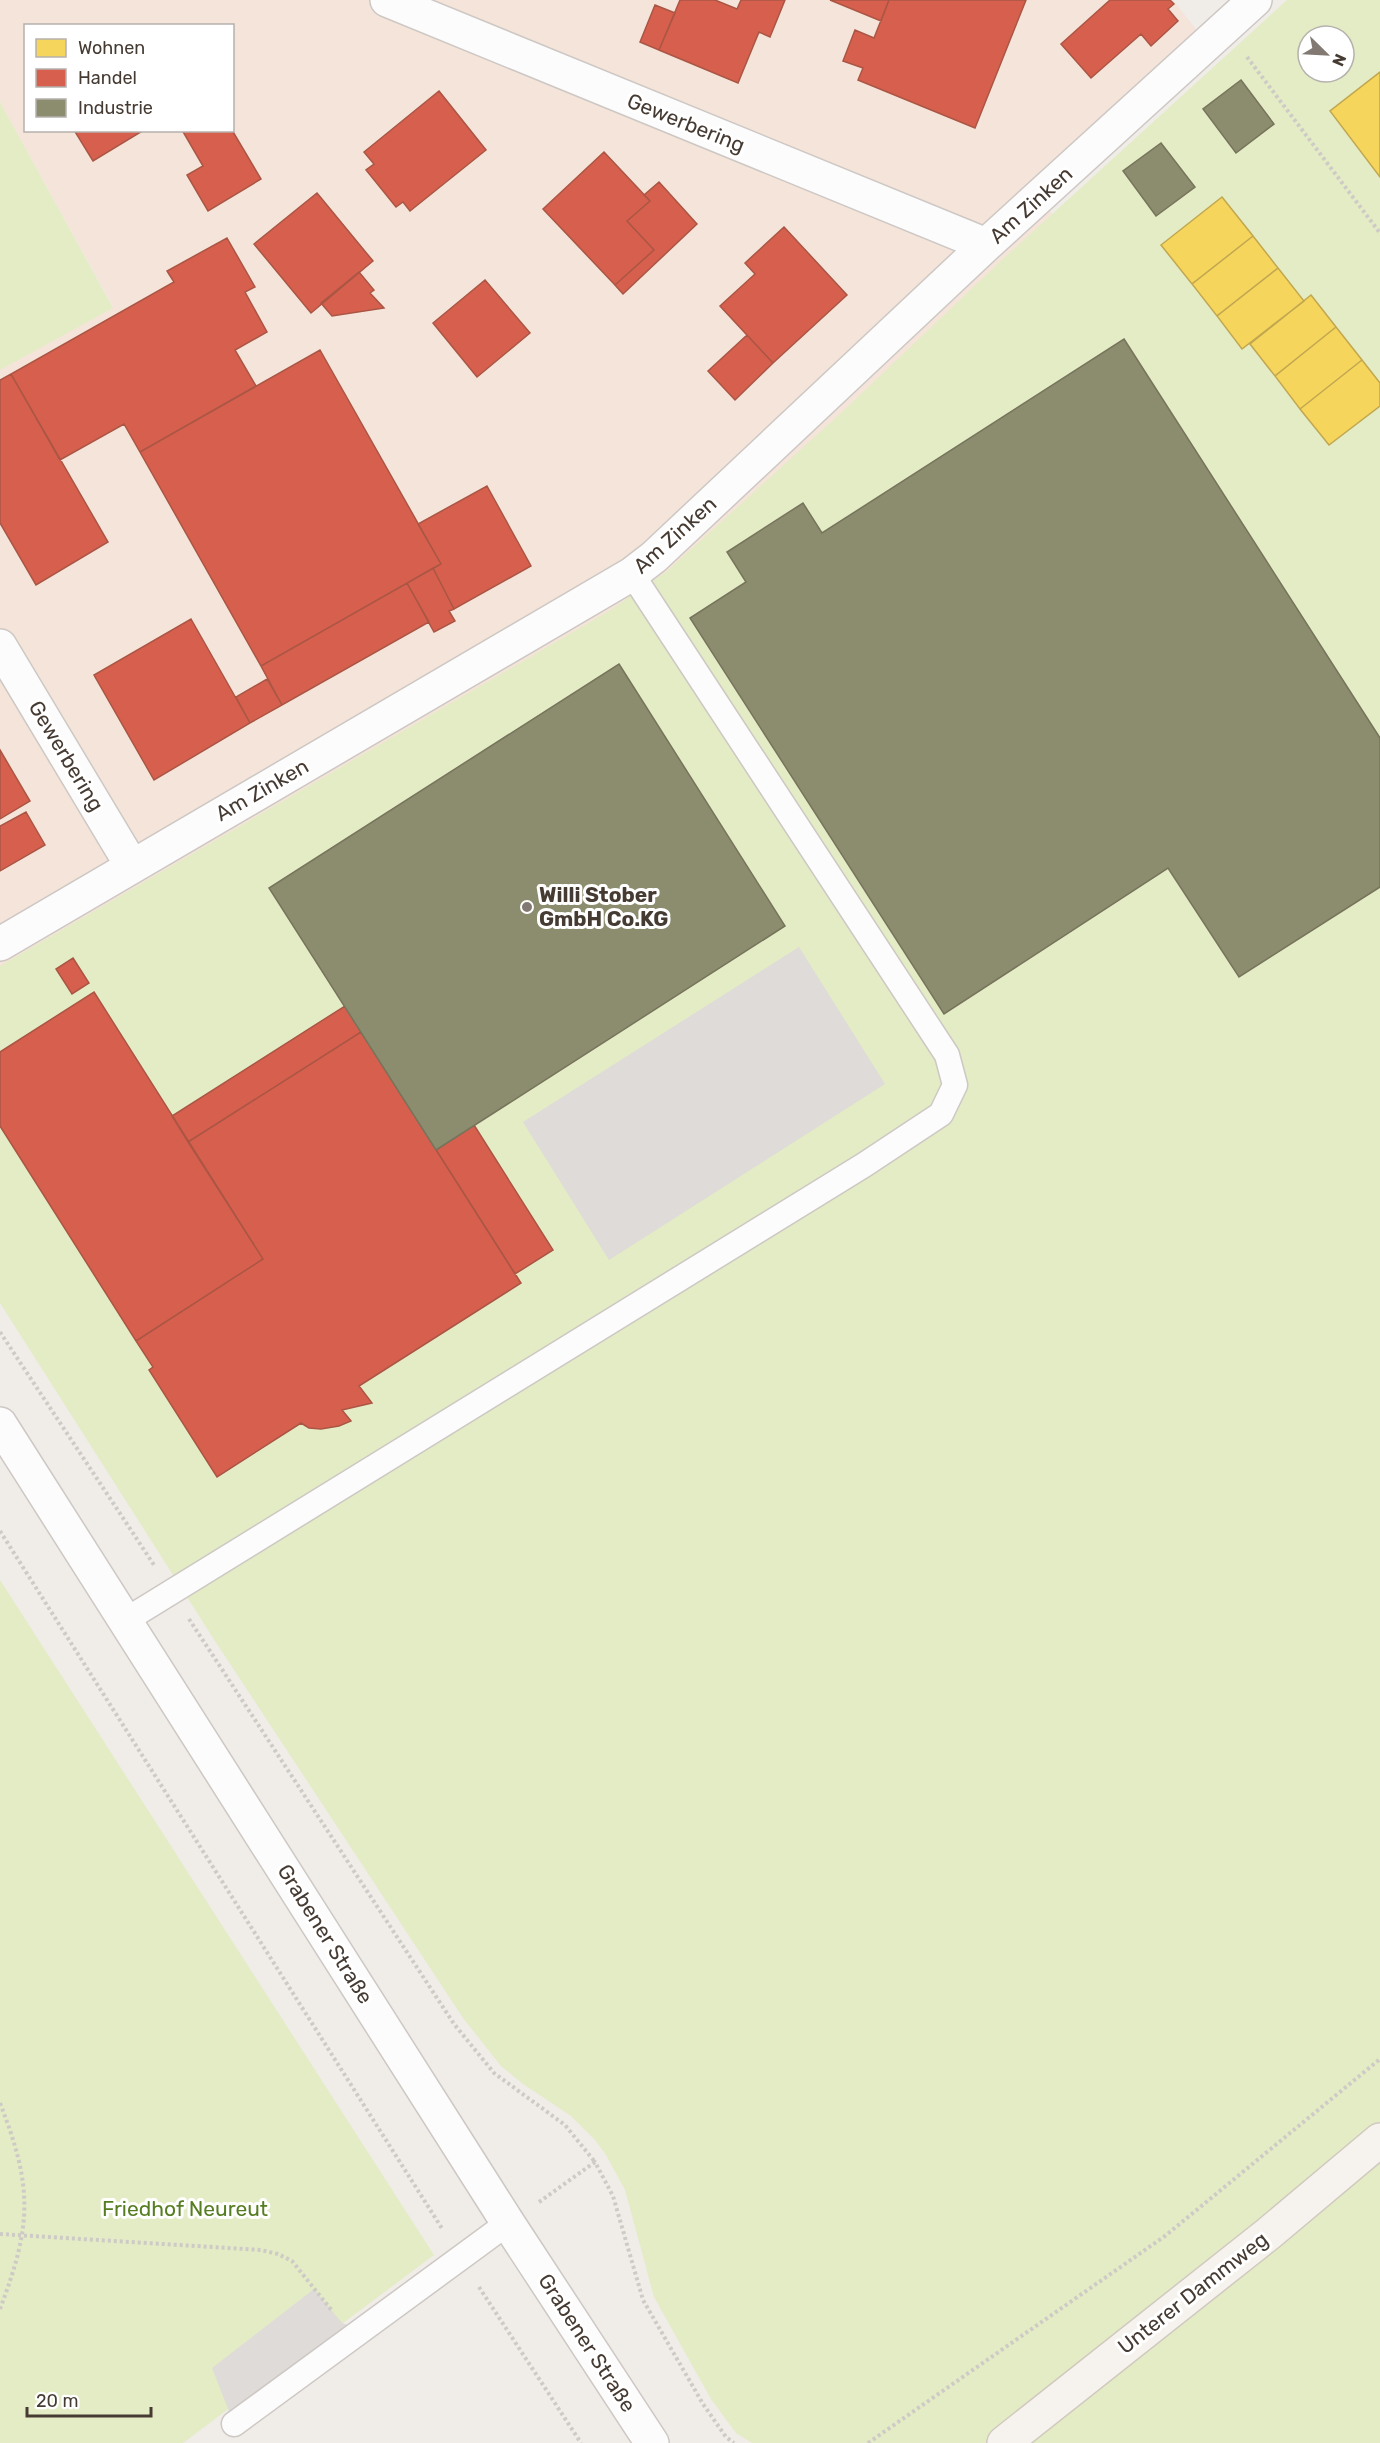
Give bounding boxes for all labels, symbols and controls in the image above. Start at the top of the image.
legend [24,24,234,132]
north arrow [1296,24,1356,84]
text: Wohnen [78,37,145,59]
text: N [1328,51,1350,69]
text: Handel [78,67,137,89]
street label: Gewerbering [624,88,749,157]
text: Industrie [78,97,153,119]
street label: Am Zinken [984,161,1077,248]
street label: Am Zinken [628,491,721,578]
street label: Gewerbering [24,696,109,816]
street label: Am Zinken [211,753,313,826]
place label: Willi Stober GmbH Co.KG [539,882,668,931]
marker: Willi Stober GmbH Co.KG [520,900,534,914]
street label: Grabener Straße [272,1859,378,2008]
park label: Friedhof Neureut [102,2196,268,2221]
street label: Unterer Dammweg [1113,2226,1273,2359]
street label: Grabener Straße [533,2269,641,2417]
scale bar [27,2380,152,2418]
text: 20 m [36,2390,78,2412]

